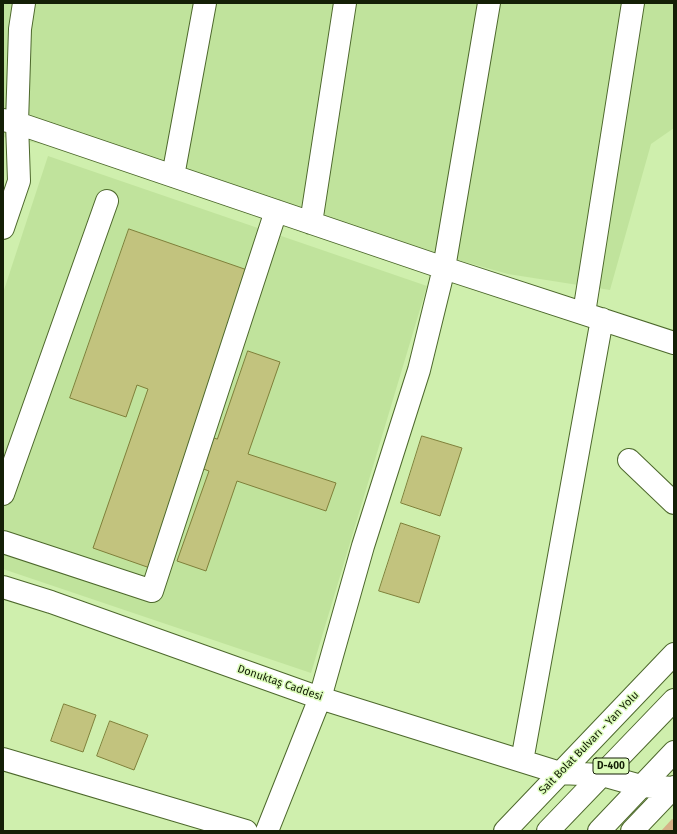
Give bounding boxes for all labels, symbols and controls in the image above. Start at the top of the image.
street label: Donuktaş Caddesi [236,662,324,704]
street label: Sait Bolat Bulvarı - Yan Yolu [536,689,642,797]
road number: D-400 [593,758,629,774]

